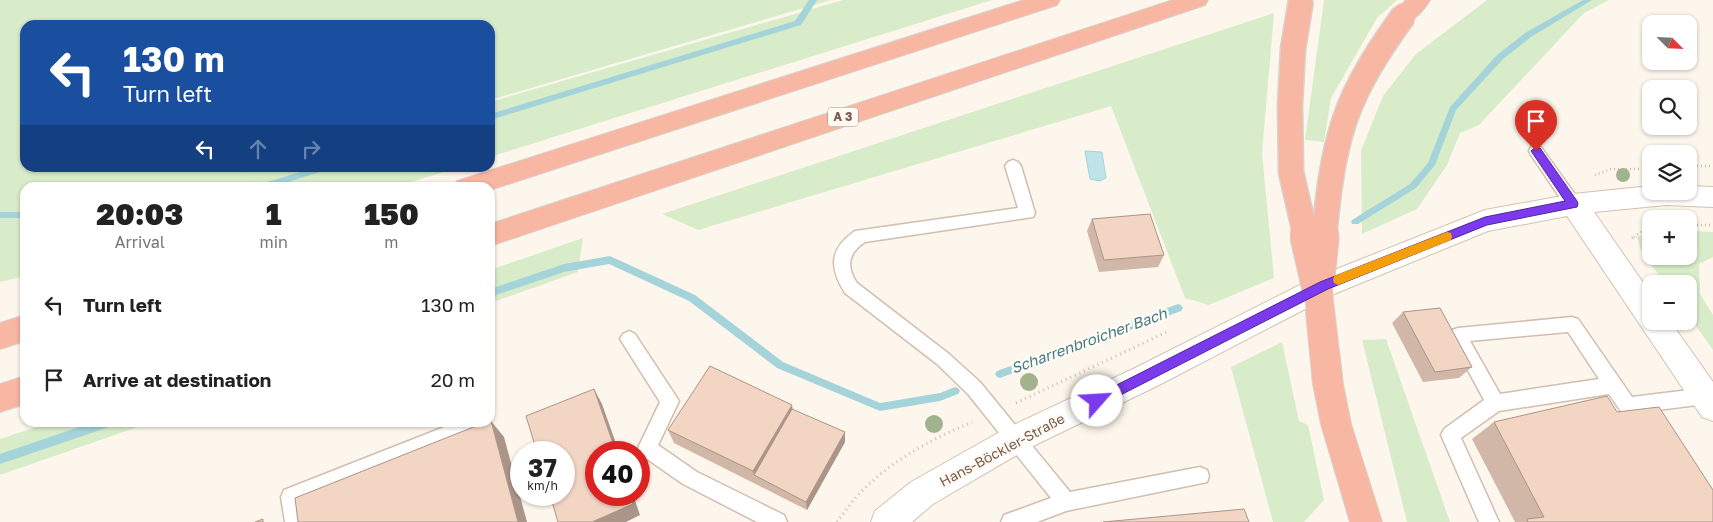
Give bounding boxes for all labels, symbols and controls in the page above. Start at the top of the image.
north arrow [1642,15,1698,70]
map controls [1642,15,1697,330]
text: 130 m [123,38,225,80]
icon: left [40,40,105,105]
text: Turn left [123,80,212,107]
button: search [1642,80,1697,135]
pin [1515,100,1557,151]
icon: arrive [1522,107,1550,135]
road number: A 3 [828,108,858,126]
icon: left [191,135,219,163]
icon: ahead [244,135,272,163]
icon: right [297,135,325,163]
button: layers [1642,145,1697,200]
text: 20:03 [96,196,183,232]
text: 1 [266,196,282,232]
text: 150 [364,196,419,232]
button: + [1642,210,1697,265]
text: Arrival [115,232,165,252]
text: min [260,232,288,252]
text: m [384,232,399,252]
button: − [1642,275,1697,330]
icon: left [40,291,68,319]
text: Turn left [83,293,162,316]
text: 130 m [421,293,475,316]
water label: Scharrenbroicher Bach [1008,303,1170,377]
icon: arrive [40,366,68,394]
text: Arrive at destination [83,368,271,391]
text: 20 m [431,368,475,391]
position arrow [1070,374,1122,426]
street label: Hans-Böckler-Straße [936,409,1067,490]
speed limit sign: 40 [585,441,650,506]
text: 37 [528,452,557,483]
text: km/h [527,478,558,493]

